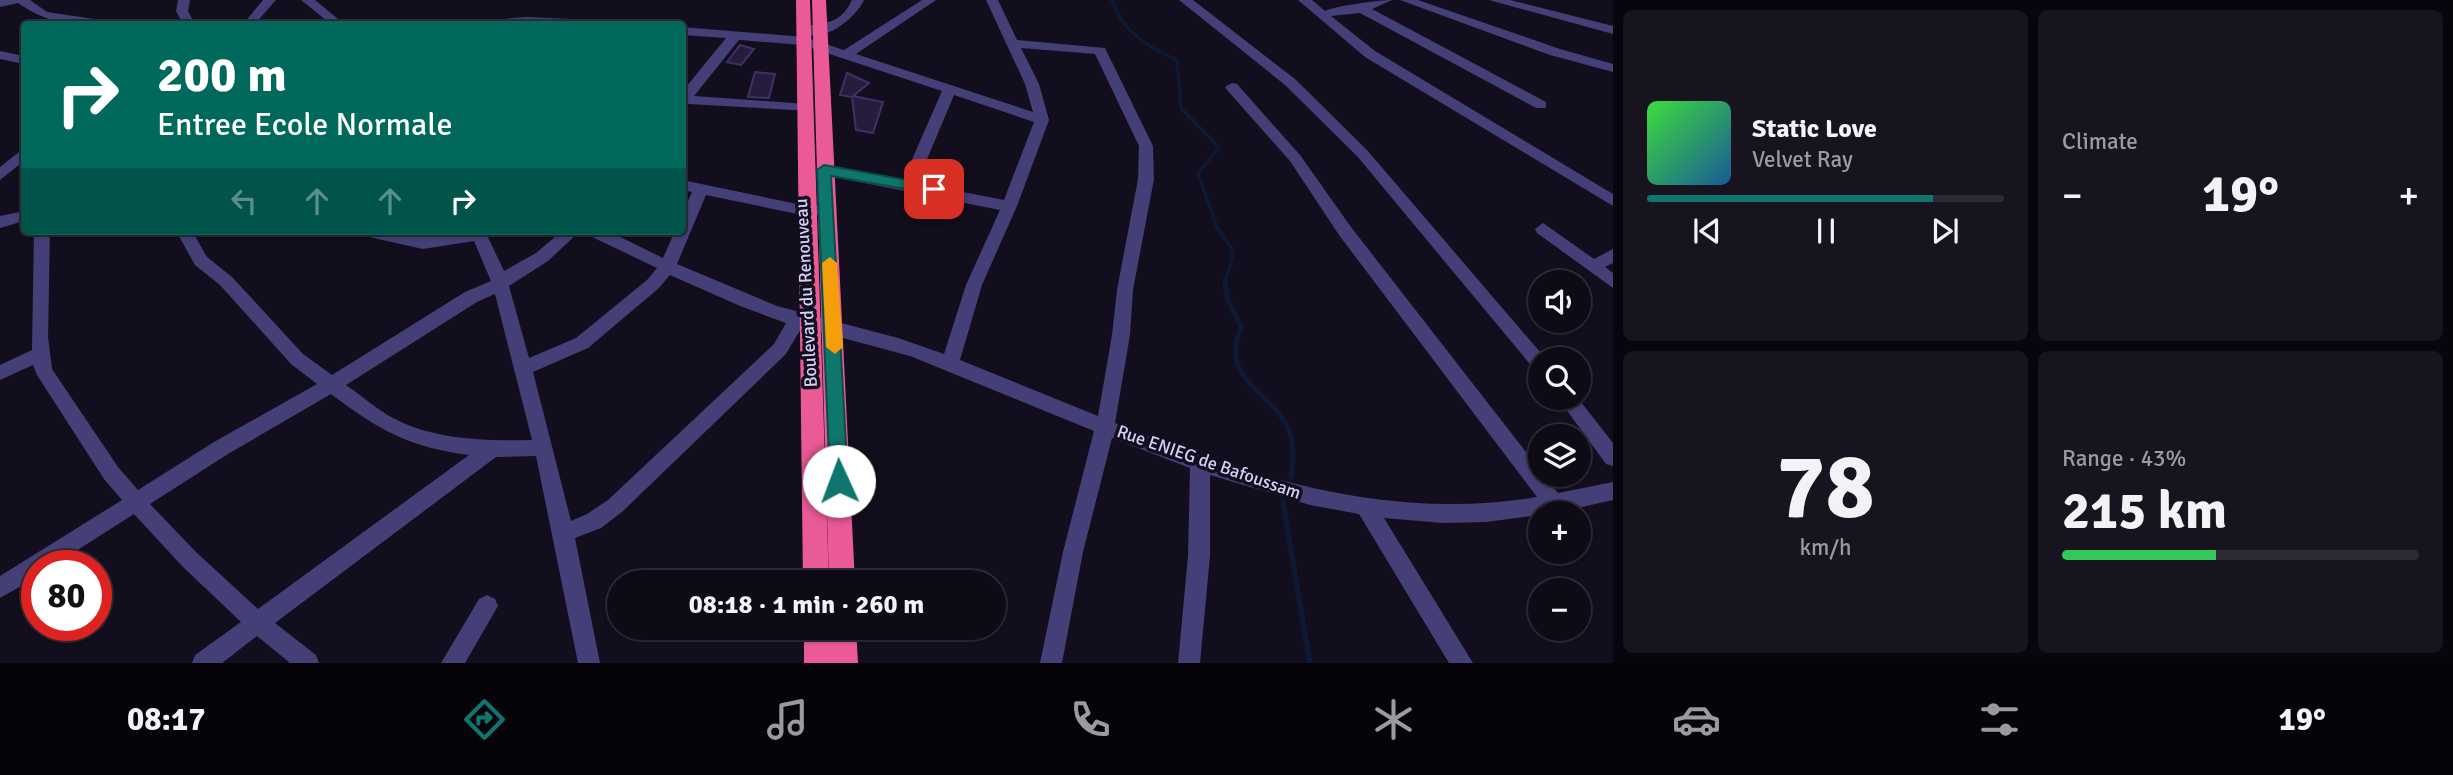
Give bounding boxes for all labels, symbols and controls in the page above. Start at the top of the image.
text: 200 m [157,45,287,105]
icon: right [42,49,133,140]
text: Entree Ecole Normale [157,105,452,144]
text: Static Love [1752,113,1877,145]
text: Climate [2062,127,2138,156]
text: Velvet Ray [1752,145,1853,174]
pin [904,159,964,219]
text: 19° [2202,162,2279,226]
icon: arrive [915,170,953,208]
text: − [2062,172,2083,219]
text: + [2398,172,2419,219]
icon: left [225,182,263,220]
icon: ahead [298,182,336,220]
icon: ahead [371,182,409,220]
icon: right [444,182,482,220]
street label: Boulevard du Renouveau [790,198,822,388]
icon: previous [1688,212,1726,250]
icon: pause [1807,212,1845,250]
icon: next [1926,212,1964,250]
map controls [1528,270,1591,641]
button: sound [1528,270,1591,333]
button: search [1528,347,1591,410]
street label: Rue ENIEG de Bafoussam [1114,420,1304,504]
button: layers [1528,424,1591,487]
text: 78 [1776,431,1875,544]
position arrow [802,444,876,518]
text: Range · 43% [2062,444,2186,473]
text: 215 km [2062,479,2227,543]
button: + [1528,501,1591,564]
text: km/h [1799,533,1852,562]
speed limit sign: 80 [21,550,112,641]
button: − [1528,578,1591,641]
text: 08:18 · 1 min · 260 m [689,589,924,621]
icon: directions [460,695,509,744]
icon: music [763,695,812,744]
icon: phone [1066,695,1115,744]
icon: climate [1369,695,1418,744]
icon: car [1672,695,1721,744]
icon: filters [1975,695,2024,744]
text: 08:17 [127,700,206,739]
text: 19° [2278,700,2326,739]

